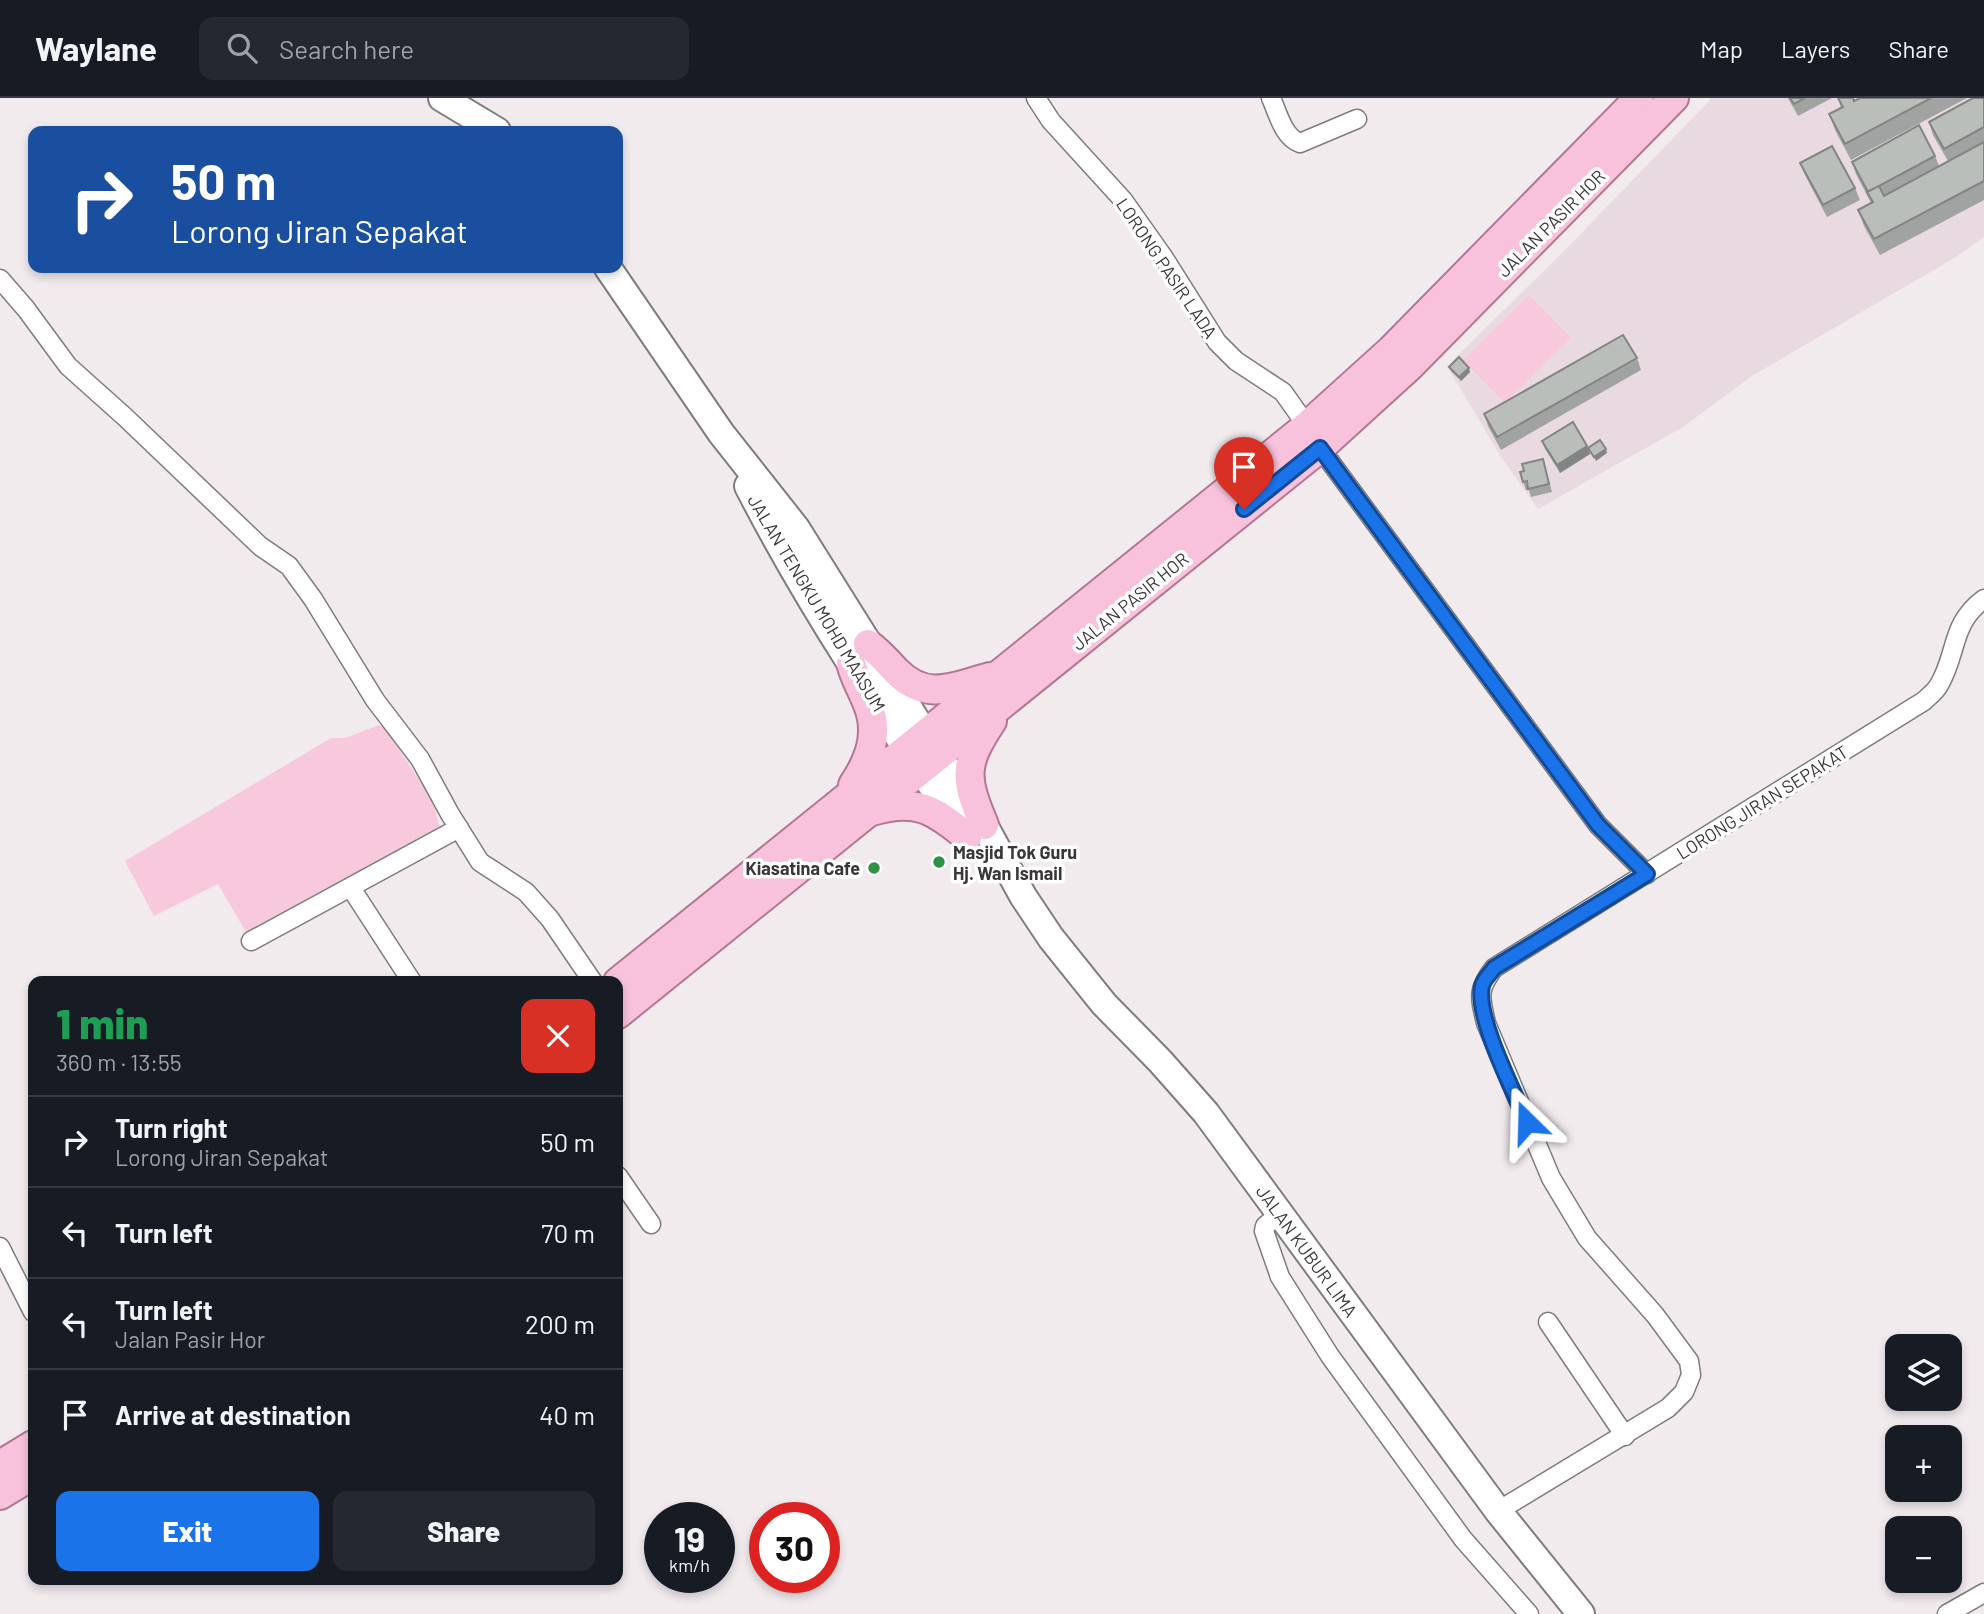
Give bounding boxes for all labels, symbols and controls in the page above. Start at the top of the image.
search box [199,17,689,80]
text: Waylane [35,28,157,68]
icon: search [223,29,261,67]
text: Search here [279,33,414,64]
text: Map [1700,34,1743,63]
text: Layers [1781,34,1850,63]
text: Share [1888,34,1949,63]
text: 50 m [171,151,276,210]
icon: right [56,154,147,245]
street label: JALAN PASIR HOR [1493,165,1609,281]
street label: LORONG PASIR LADA [1112,194,1222,342]
text: Lorong Jiran Sepakat [171,211,468,249]
pin [1214,437,1274,509]
icon: arrive [1225,448,1263,486]
street label: JALAN TENGKU MOHD MAASUM [743,491,891,715]
street label: JALAN PASIR HOR [1067,547,1193,655]
street label: LORONG JIRAN SEPAKAT [1672,740,1852,864]
place label: Masjid Tok Guru Hj. Wan Ismail [953,841,1077,884]
marker: Masjid Tok Guru Hj. Wan Ismail [931,854,947,870]
place label: Kiasatina Cafe [745,857,860,879]
marker: Kiasatina Cafe [866,860,882,876]
text: 1 min [56,997,148,1047]
button: close [521,999,595,1073]
text: 360 m · 13:55 [56,1048,182,1076]
position arrow [1490,1085,1564,1159]
text: Turn right [115,1112,228,1143]
icon: right [56,1123,94,1161]
text: 50 m [540,1126,595,1157]
text: Lorong Jiran Sepakat [115,1143,328,1171]
street label: JALAN KUBUR LIMA [1252,1181,1362,1321]
icon: left [56,1214,94,1252]
text: Turn left [115,1217,213,1248]
text: 70 m [541,1217,595,1248]
text: Turn left [115,1294,213,1325]
icon: left [56,1305,94,1343]
text: 200 m [525,1308,595,1339]
text: Jalan Pasir Hor [115,1325,265,1353]
map controls [1885,1334,1962,1593]
button: layers [1885,1334,1962,1411]
icon: arrive [56,1396,94,1434]
text: Arrive at destination [115,1399,351,1430]
text: 40 m [539,1399,595,1430]
button: + [1885,1425,1962,1502]
button: Exit [56,1491,319,1571]
button: Share [333,1491,595,1571]
speed limit sign: 30 [749,1502,840,1593]
button: − [1885,1516,1962,1593]
text: 19 [674,1517,705,1559]
text: km/h [669,1554,710,1576]

